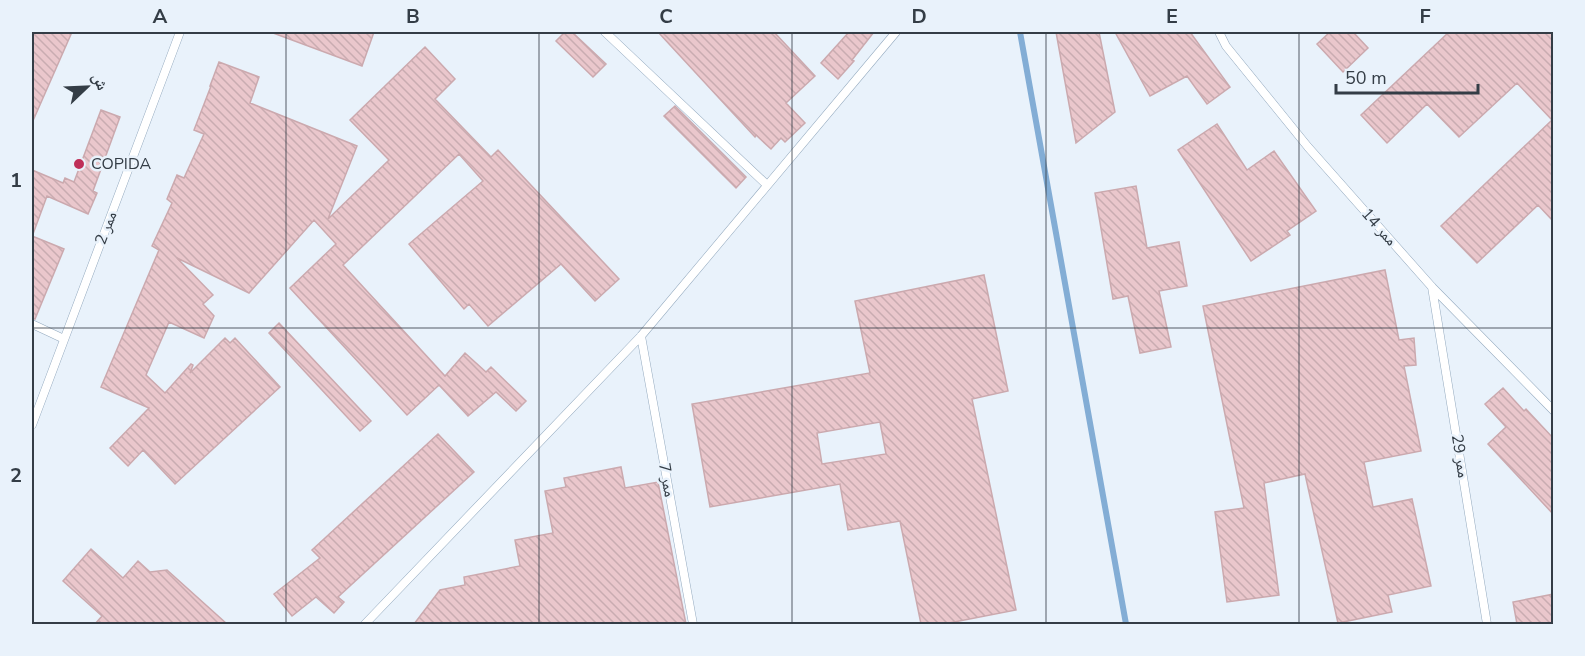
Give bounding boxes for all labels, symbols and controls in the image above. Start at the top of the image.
text: A [153,3,168,30]
text: B [406,3,420,30]
text: C [659,3,673,30]
text: D [911,3,927,30]
text: E [1166,3,1178,30]
text: F [1419,3,1431,30]
north arrow [57,57,117,117]
scale bar [1336,57,1478,95]
text: 50 m [1345,66,1387,90]
text: ش [86,69,113,94]
place label: COPIDA [91,153,152,175]
marker: COPIDA [72,157,86,171]
text: 1 [10,167,22,194]
street label: ممر 14 [1356,203,1402,251]
street label: ممر 2 [90,208,122,248]
street label: ممر 29 [1446,433,1474,479]
street label: ممر 7 [653,461,681,499]
text: 2 [10,462,22,489]

